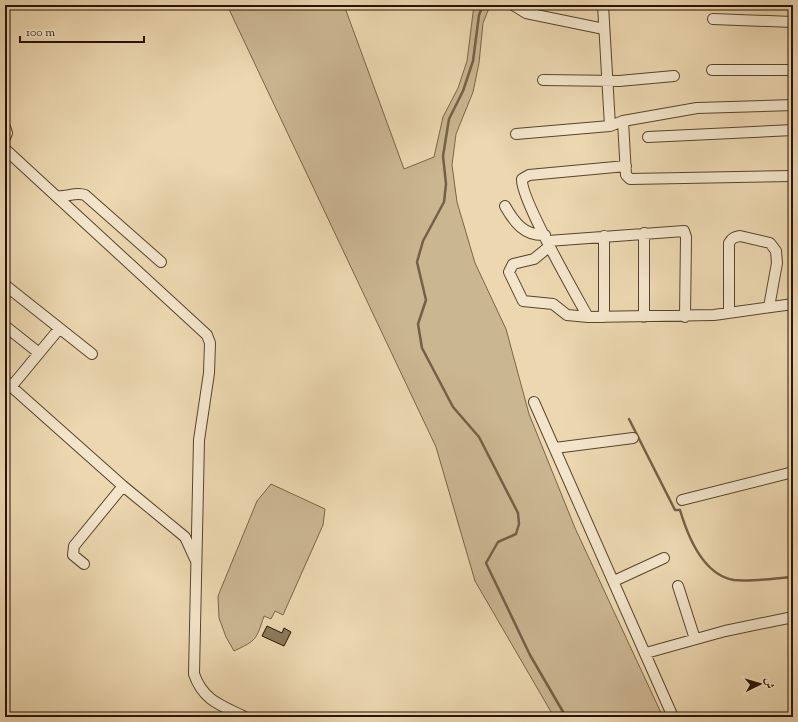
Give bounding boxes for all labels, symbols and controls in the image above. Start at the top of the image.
scale bar [20,18,144,44]
text: 100 m [26,24,55,42]
north arrow [740,664,780,704]
text: ش [761,677,777,689]

